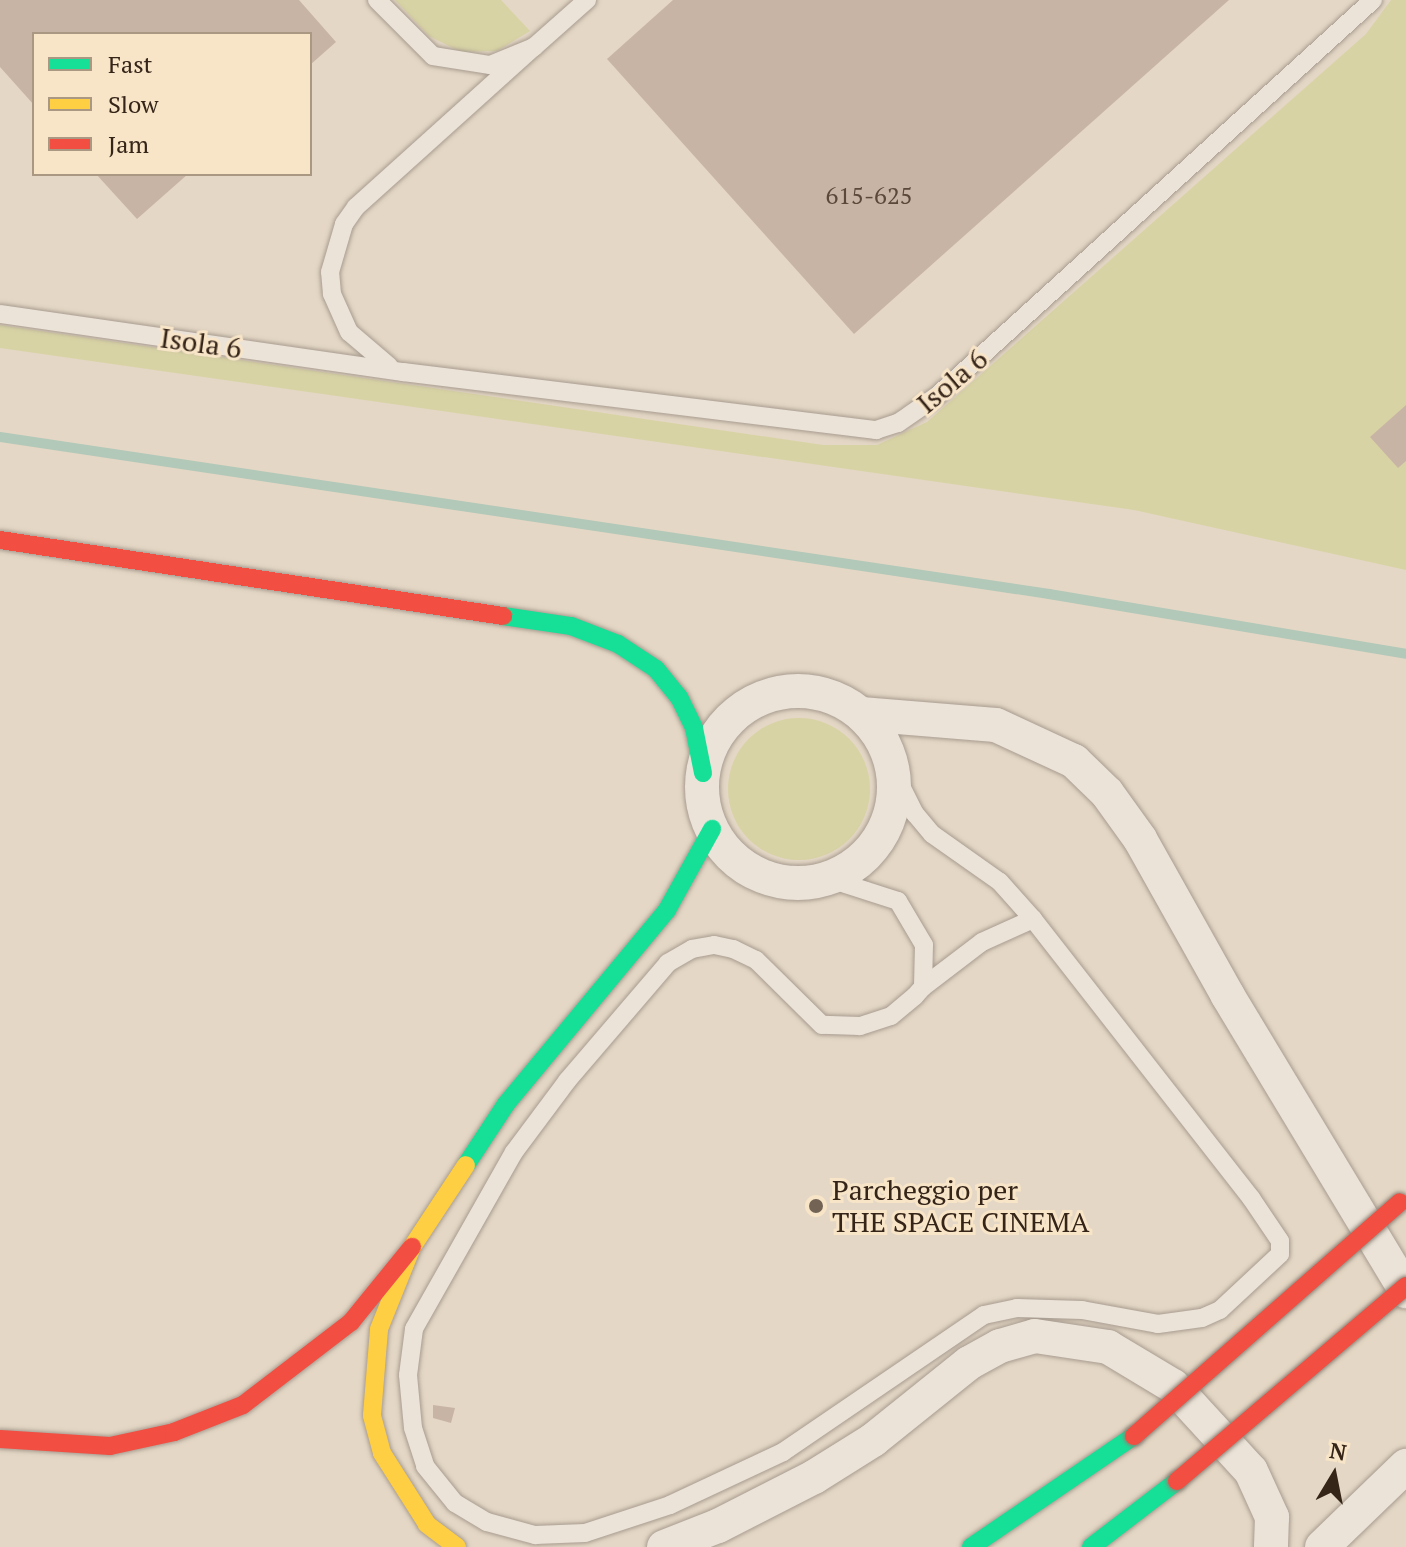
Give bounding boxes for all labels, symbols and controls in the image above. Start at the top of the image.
legend [32,32,312,176]
text: Fast [108,48,152,80]
text: Slow [108,88,159,120]
text: Jam [108,128,149,160]
house number: 615-625 [826,182,912,210]
street label: Isola 6 [158,321,244,365]
street label: Isola 6 [910,342,994,420]
place label: Parcheggio per THE SPACE CINEMA [832,1173,1089,1239]
marker: Parcheggio per THE SPACE CINEMA [807,1197,825,1215]
north arrow [1294,1435,1374,1515]
text: N [1328,1435,1349,1467]

